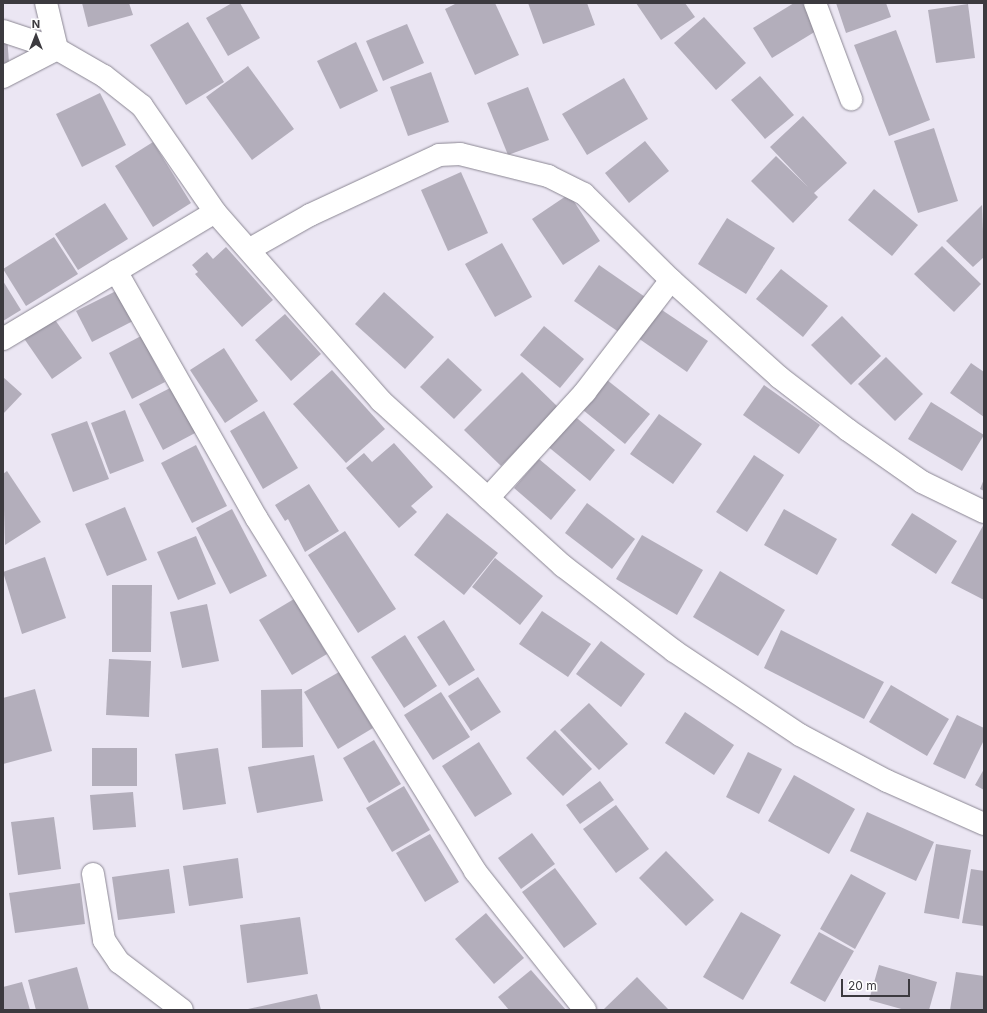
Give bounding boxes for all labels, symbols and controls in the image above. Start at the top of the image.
north arrow [16,16,56,56]
text: N [32,17,40,31]
scale bar [843,971,912,997]
text: 20 m [848,978,877,993]

